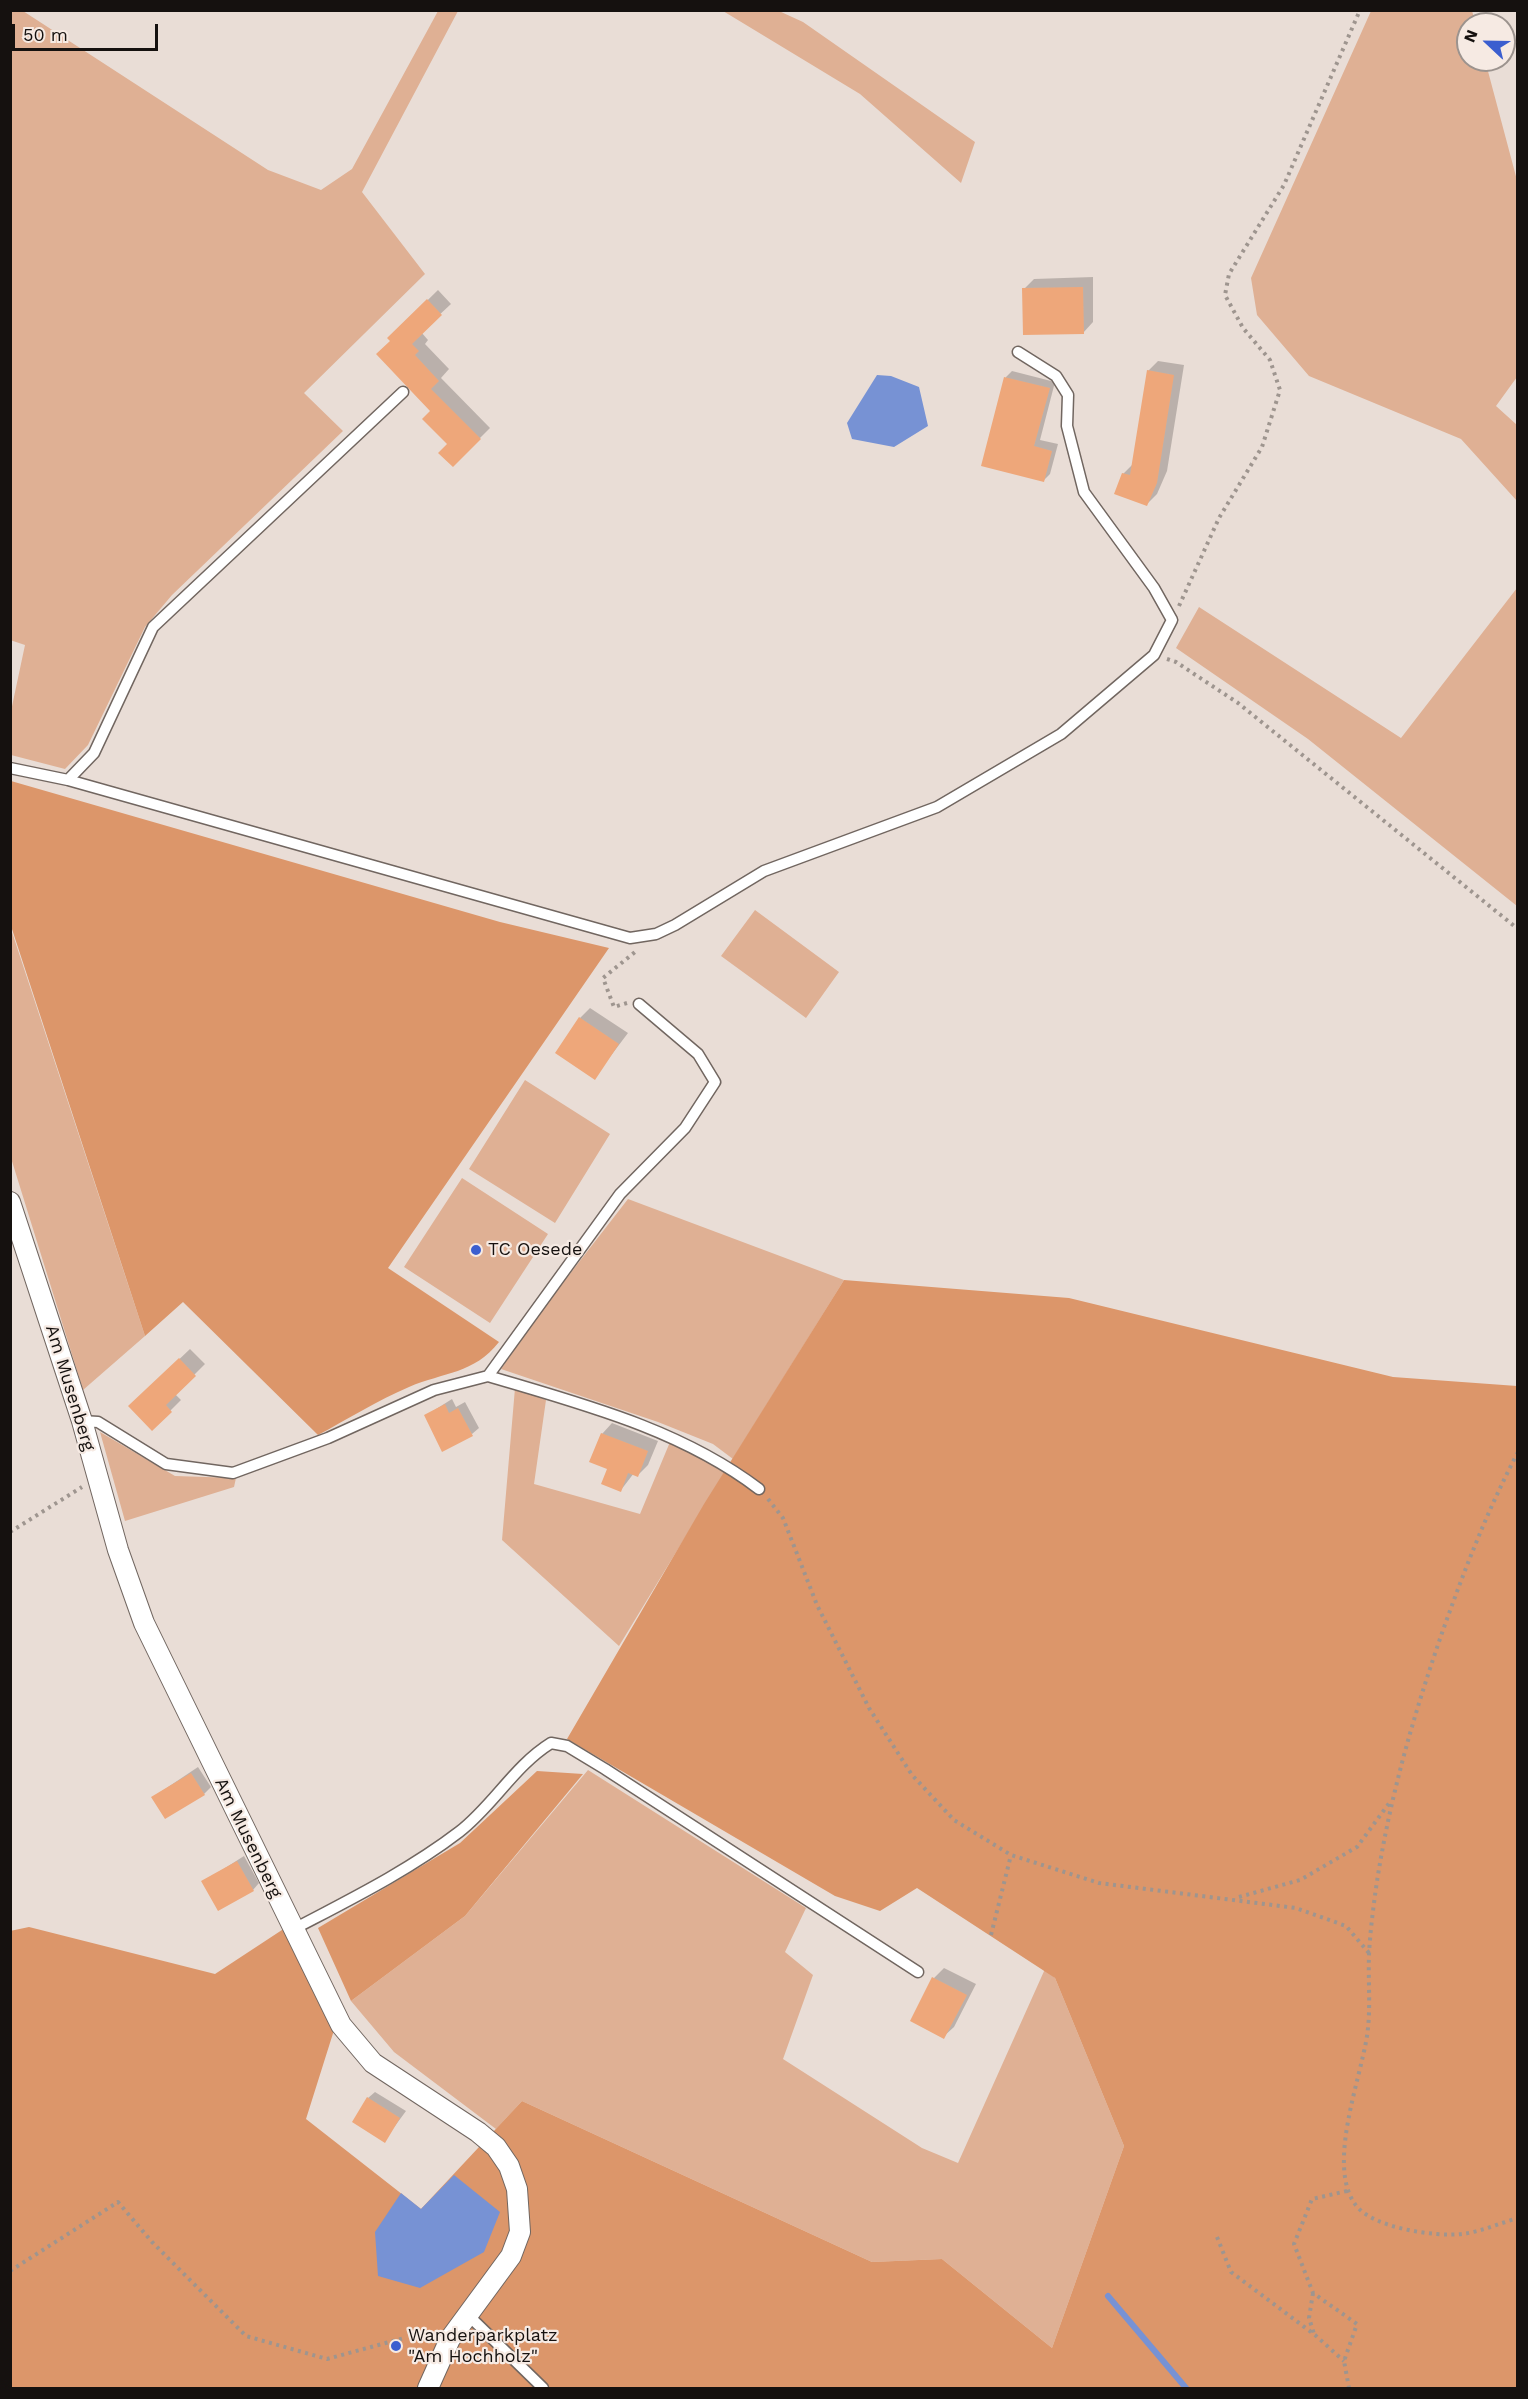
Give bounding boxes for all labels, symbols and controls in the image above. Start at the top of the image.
scale bar [15,12,160,50]
north arrow [1456,12,1516,72]
text: 50 m [23,24,68,45]
text: N [1460,27,1482,45]
place label: TC Oesede [488,1239,582,1261]
marker: TC Oesede [469,1243,483,1257]
street label: Am Musenberg [41,1322,99,1454]
street label: Am Musenberg [210,1775,286,1901]
place label: Wanderparkplatz "Am Hochholz" [408,2325,558,2368]
marker: Wanderparkplatz "Am Hochholz" [389,2339,403,2353]

